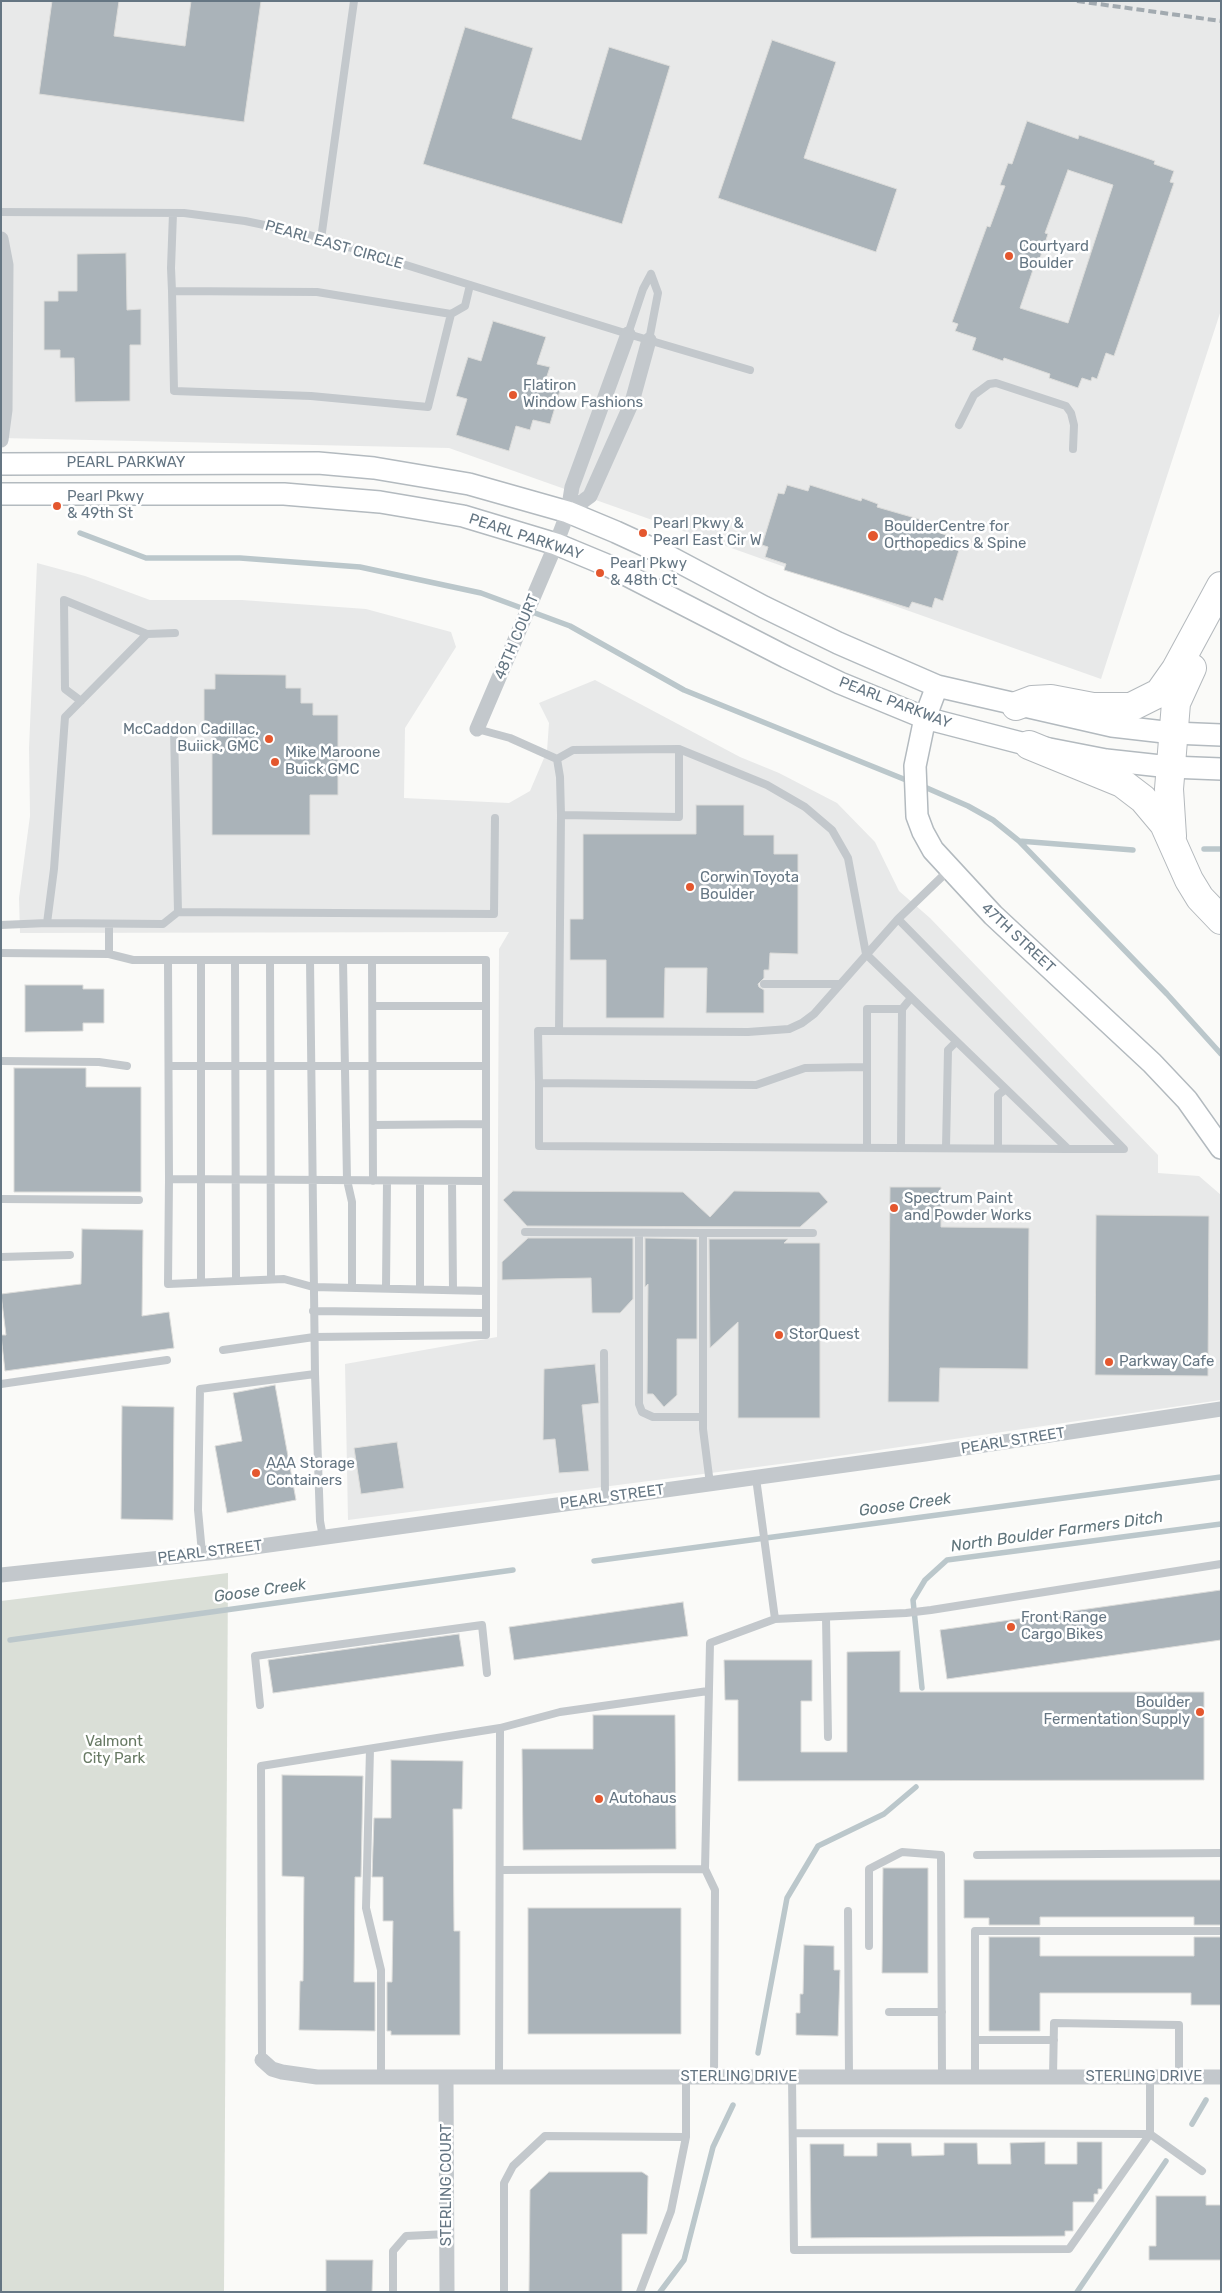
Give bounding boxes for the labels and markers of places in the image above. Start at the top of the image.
place label: Courtyard Boulder [1019,238,1089,273]
marker: Courtyard Boulder [1003,250,1015,262]
place label: Flatiron Window Fashions [523,377,643,412]
marker: Flatiron Window Fashions [507,389,519,401]
place label: Pearl Pkwy & 49th St [67,488,144,523]
marker: Pearl Pkwy & 49th St [51,500,63,512]
place label: Pearl Pkwy & Pearl East Cir W [653,515,762,550]
place label: BoulderCentre for Orthopedics & Spine [884,518,1026,553]
marker: Pearl Pkwy & Pearl East Cir W [637,527,649,539]
marker: BoulderCentre for Orthopedics & Spine [866,529,880,543]
place label: Pearl Pkwy & 48th Ct [610,555,687,590]
marker: Pearl Pkwy & 48th Ct [594,567,606,579]
place label: McCaddon Cadillac, Buiick, GMC [123,721,259,756]
marker: McCaddon Cadillac, Buiick, GMC [263,733,275,745]
place label: Mike Maroone Buick GMC [285,744,380,779]
marker: Mike Maroone Buick GMC [269,756,281,768]
place label: Corwin Toyota Boulder [700,869,799,904]
marker: Corwin Toyota Boulder [684,881,696,893]
place label: Spectrum Paint and Powder Works [904,1190,1032,1225]
marker: Spectrum Paint and Powder Works [888,1202,900,1214]
place label: StorQuest [789,1326,860,1344]
marker: StorQuest [773,1329,785,1341]
place label: Parkway Cafe [1119,1353,1214,1371]
marker: Parkway Cafe [1103,1356,1115,1368]
place label: AAA Storage Containers [266,1455,355,1490]
marker: AAA Storage Containers [250,1467,262,1479]
place label: Front Range Cargo Bikes [1021,1609,1107,1644]
marker: Front Range Cargo Bikes [1005,1621,1017,1633]
place label: Boulder Fermentation Supply [1043,1694,1190,1729]
marker: Boulder Fermentation Supply [1194,1706,1206,1718]
place label: Autohaus [609,1790,677,1808]
marker: Autohaus [593,1793,605,1805]

